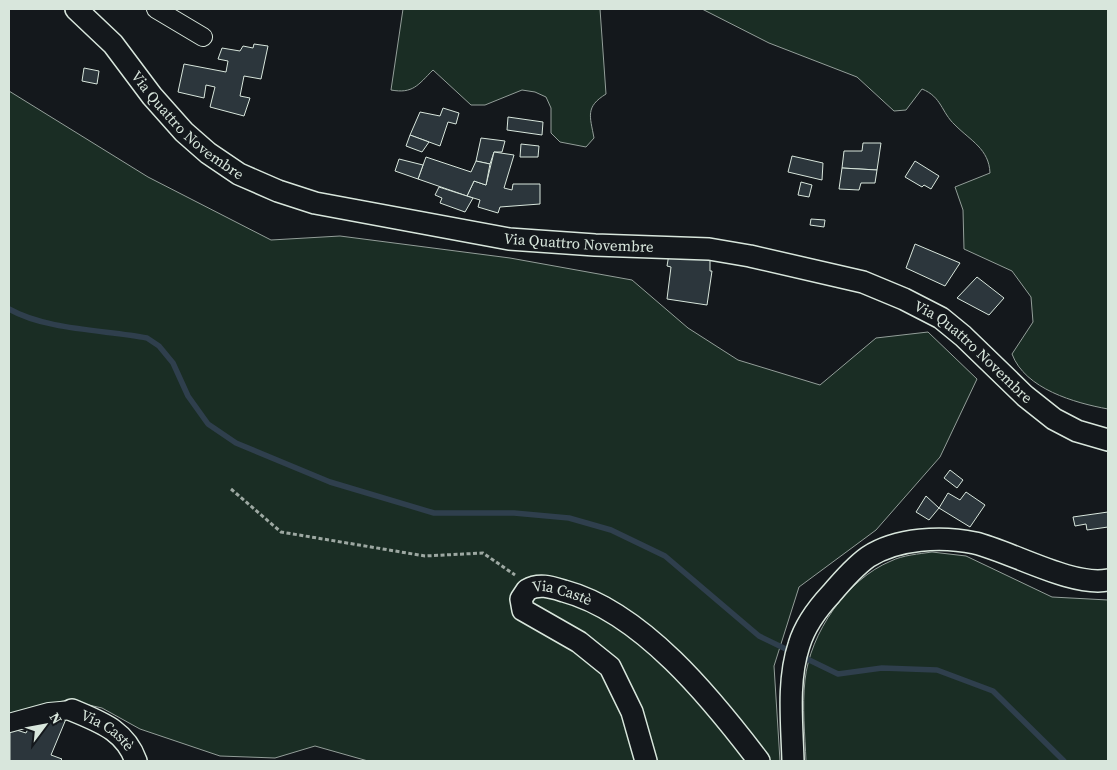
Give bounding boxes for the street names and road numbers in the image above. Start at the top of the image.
street label: Via Quattro Novembre [127,66,249,185]
street label: Via Quattro Novembre [502,227,654,257]
street label: Via Quattro Novembre [911,295,1037,408]
street label: Via Castè [531,575,596,610]
street label: Via Castè [78,704,140,755]

